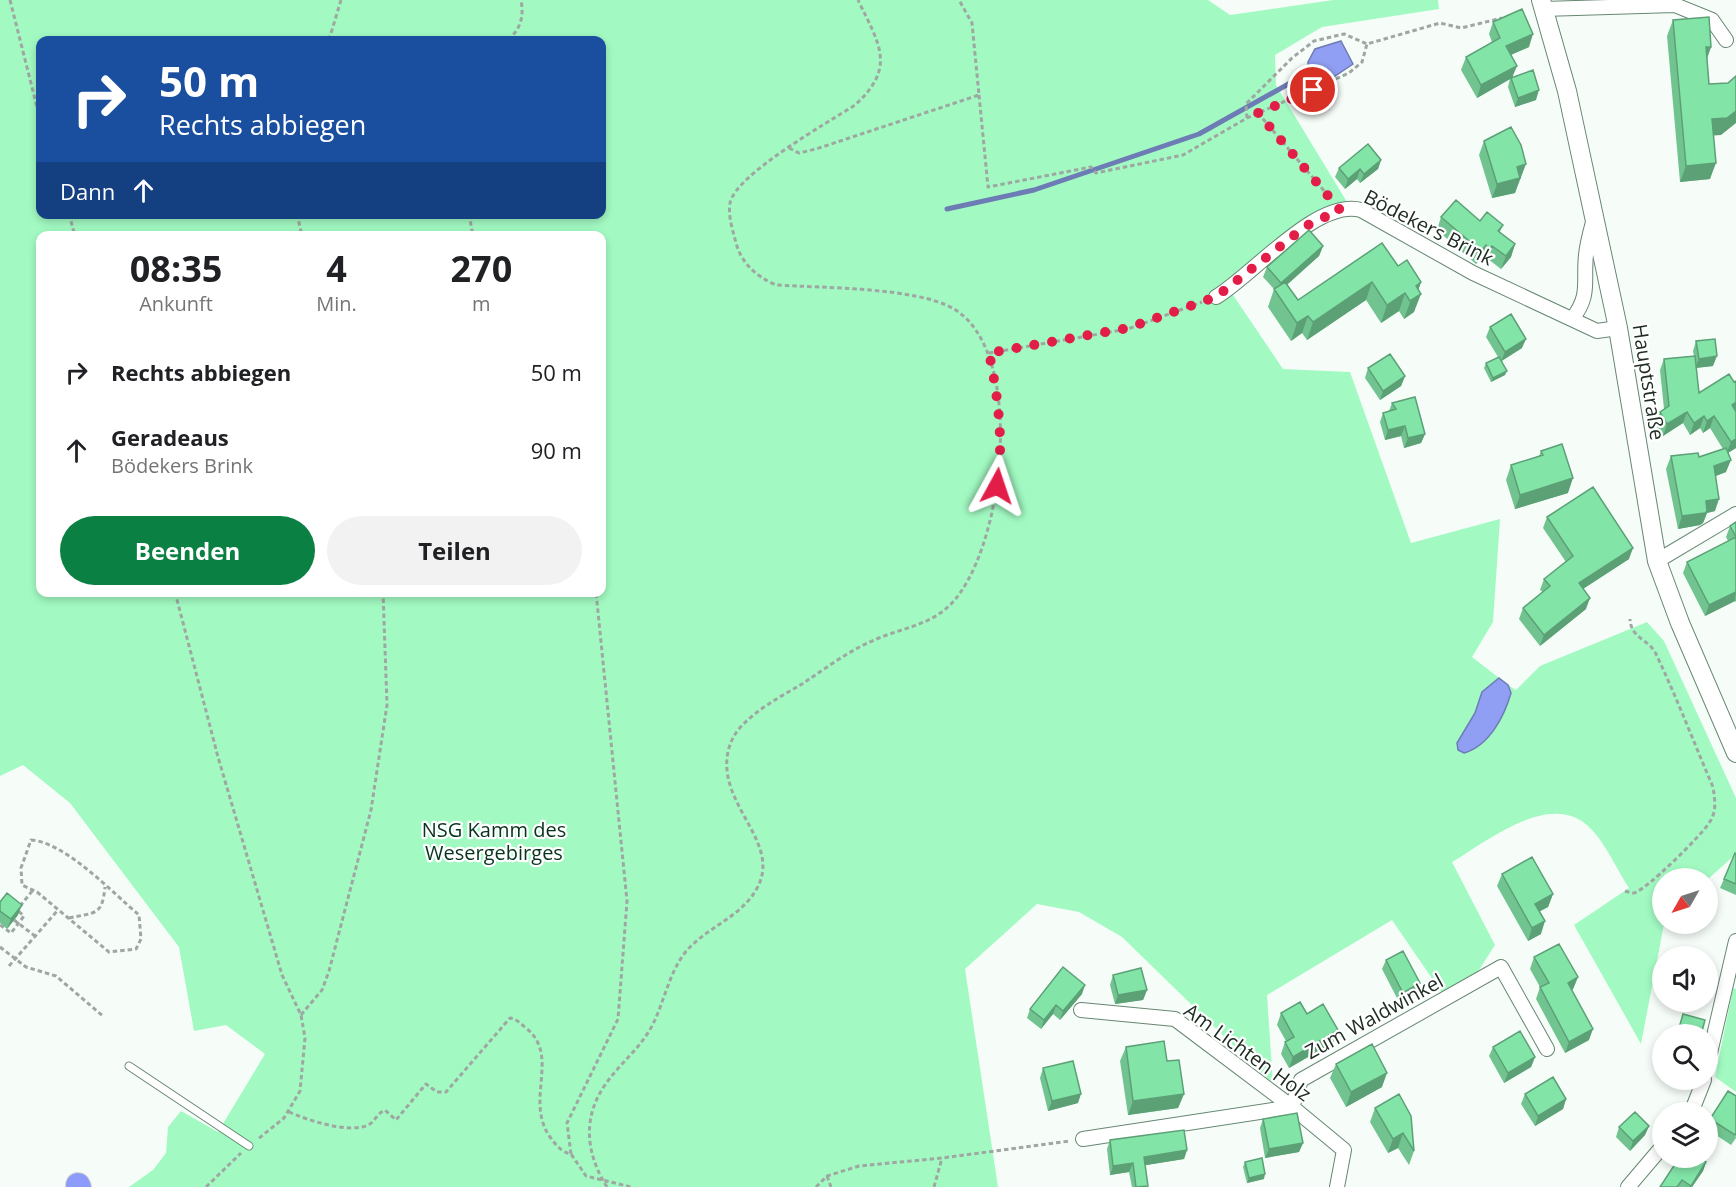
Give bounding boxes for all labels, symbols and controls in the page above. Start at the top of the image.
text: 50 m [159,52,259,109]
icon: right [60,60,138,138]
pin [1287,64,1338,115]
icon: arrive [1296,73,1329,106]
text: Rechts abbiegen [159,106,366,143]
icon: ahead [127,174,160,207]
text: Dann [60,176,115,206]
street label: Bödekers Brink [1360,183,1499,271]
text: 08:35 [130,244,222,293]
text: 4 [326,244,347,293]
text: 270 [450,244,512,293]
text: Ankunft [139,290,213,317]
text: Min. [316,290,357,317]
text: m [472,290,491,317]
street label: Hauptstraße [1627,322,1671,442]
icon: right [60,356,93,389]
text: Rechts abbiegen [111,357,291,387]
text: 50 m [531,357,582,387]
text: Geradeaus [111,422,229,452]
icon: ahead [60,434,93,467]
text: 90 m [531,435,582,465]
text: Bödekers Brink [111,452,253,479]
position arrow [965,454,1029,518]
button: Beenden [60,516,315,585]
button: Teilen [327,516,582,585]
park label: NSG Kamm des Wesergebirges [422,816,566,866]
north arrow [1652,868,1718,934]
map controls [1652,868,1718,1168]
button: sound [1652,946,1718,1012]
street label: Zum Waldwinkel [1300,967,1448,1065]
street label: Am Lichten Holz [1179,997,1317,1107]
button: search [1652,1024,1718,1090]
button: layers [1652,1102,1718,1168]

